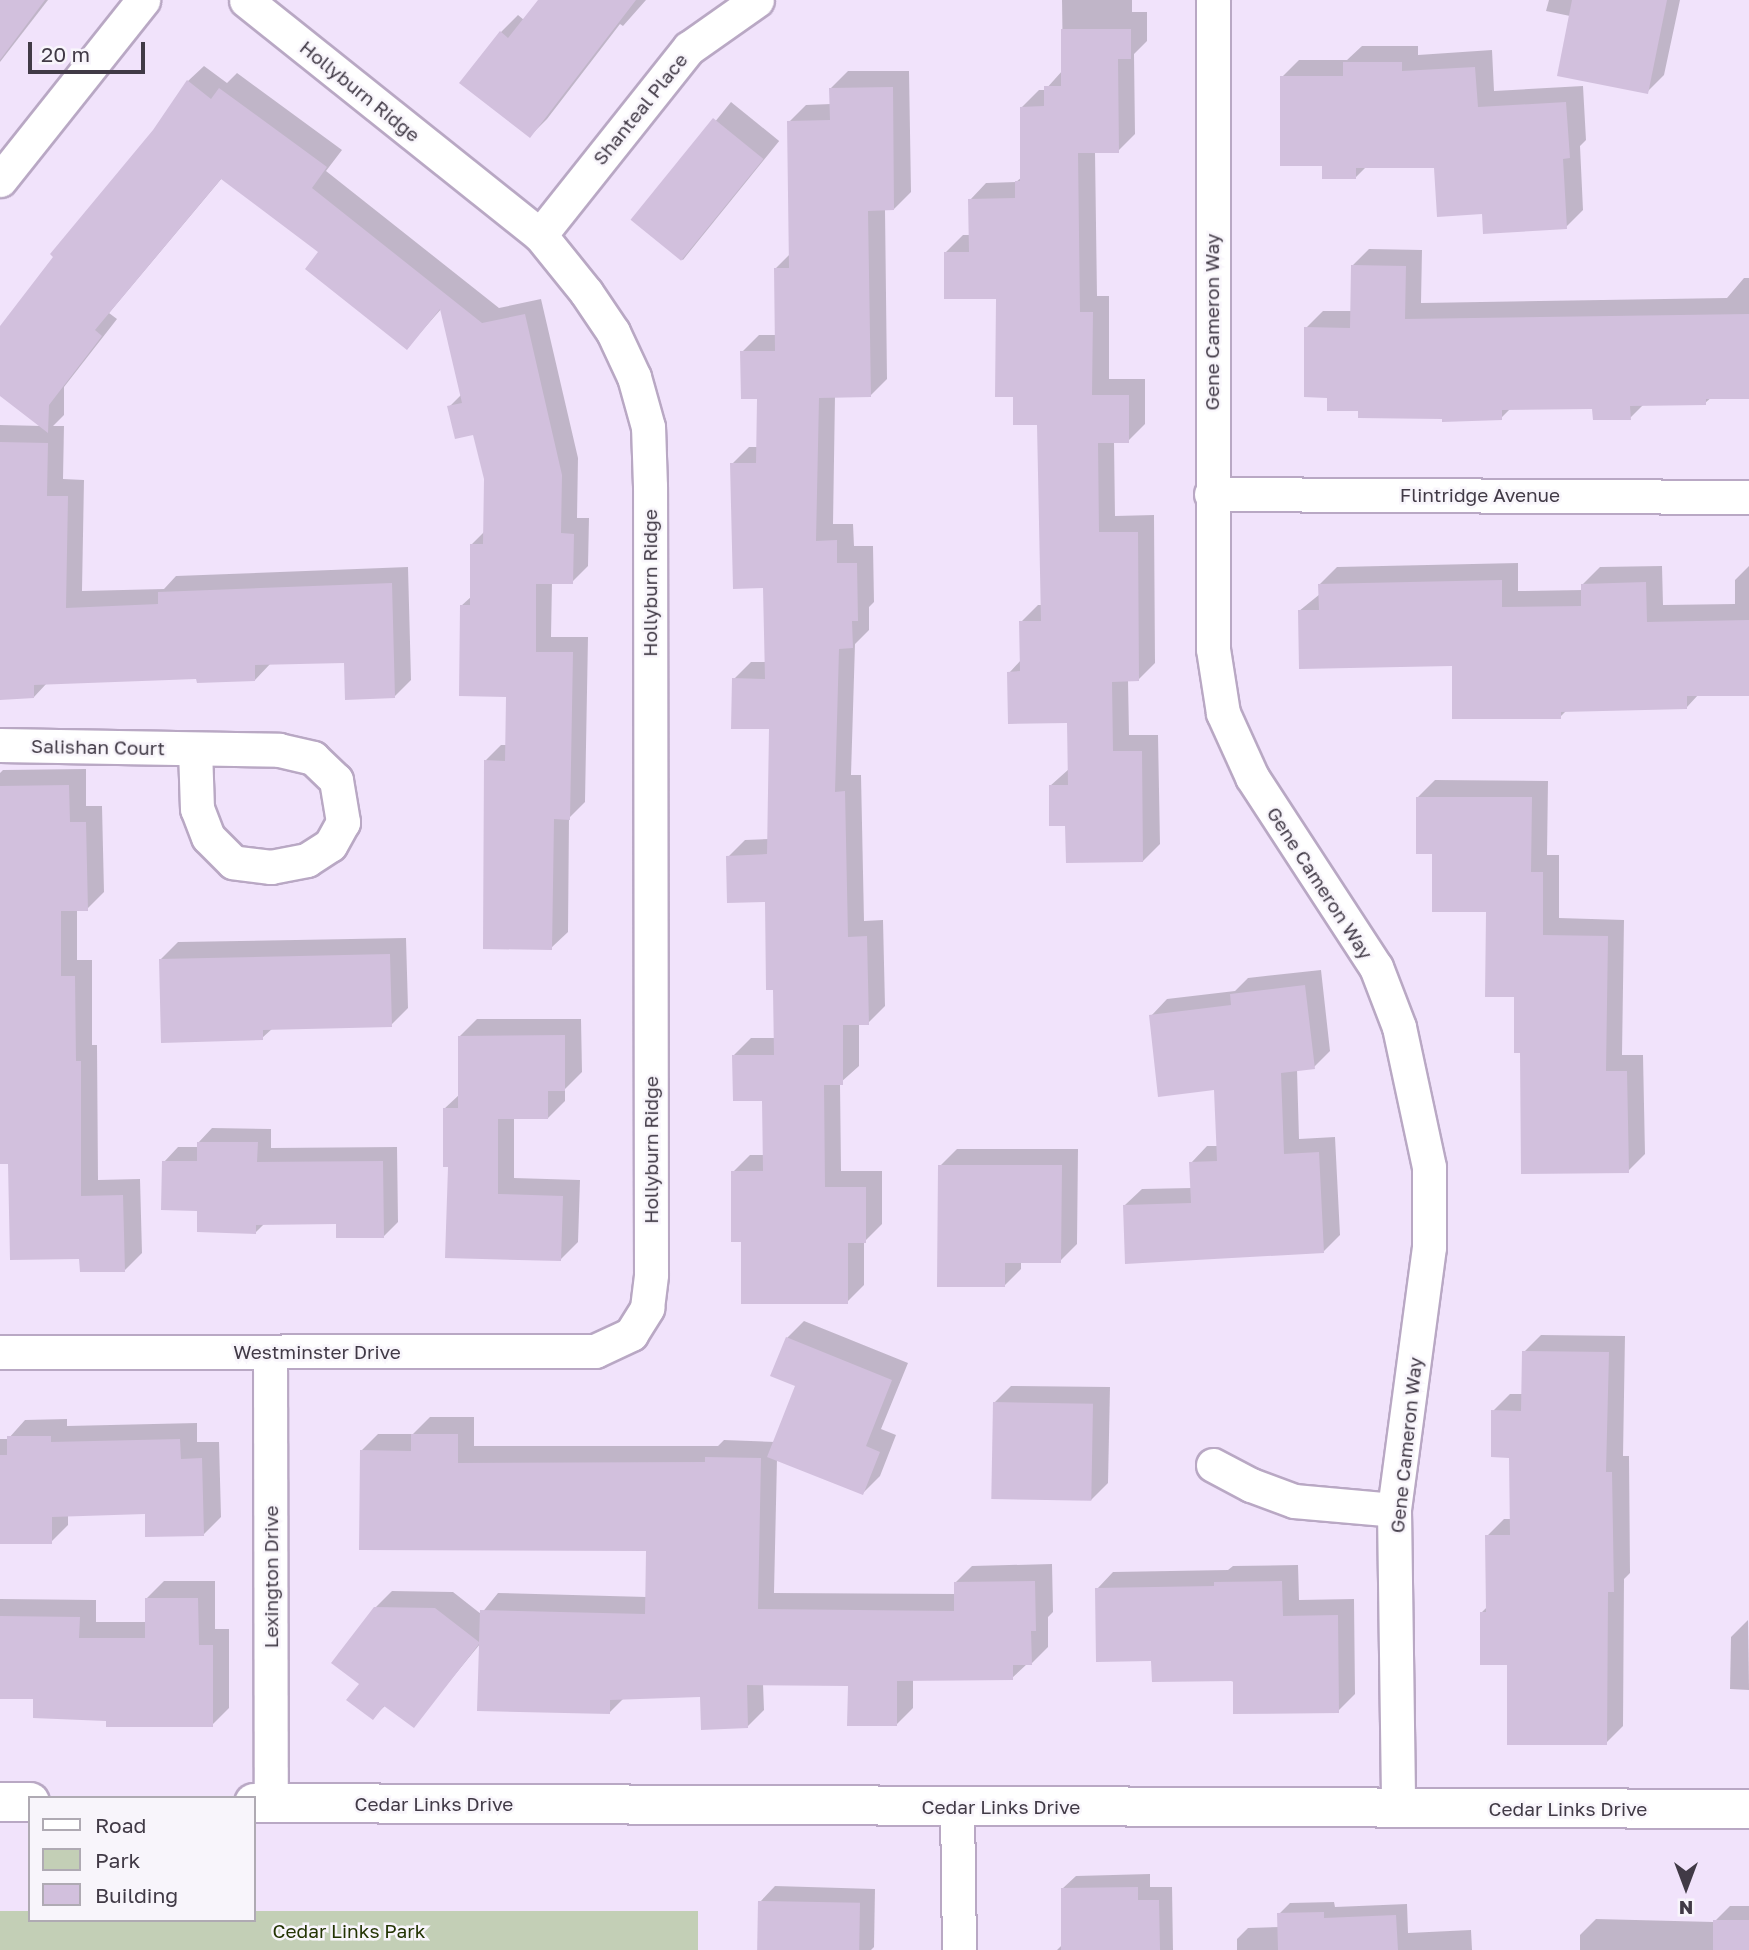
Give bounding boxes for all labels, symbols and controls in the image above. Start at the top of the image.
scale bar [32,28,149,72]
street label: Hollyburn Ridge [295,36,425,146]
text: 20 m [41,41,90,67]
street label: Shanteal Place [588,49,692,169]
street label: Gene Cameron Way [1201,234,1223,410]
street label: Flintridge Avenue [1400,484,1560,506]
street label: Hollyburn Ridge [639,509,661,657]
street label: Salishan Court [31,734,165,760]
street label: Gene Cameron Way [1262,803,1378,963]
street label: Hollyburn Ridge [640,1076,662,1224]
street label: Westminster Drive [233,1341,401,1363]
street label: Gene Cameron Way [1385,1356,1427,1534]
street label: Lexington Drive [260,1506,282,1648]
street label: Cedar Links Drive [355,1793,513,1815]
legend [28,1796,256,1922]
street label: Cedar Links Drive [922,1796,1080,1818]
street label: Cedar Links Drive [1489,1798,1647,1820]
text: Road [95,1812,146,1838]
text: Park [95,1847,140,1873]
north arrow [1651,1852,1721,1922]
text: Building [95,1882,178,1908]
text: N [1679,1897,1693,1920]
park label: Cedar Links Park [273,1920,425,1942]

